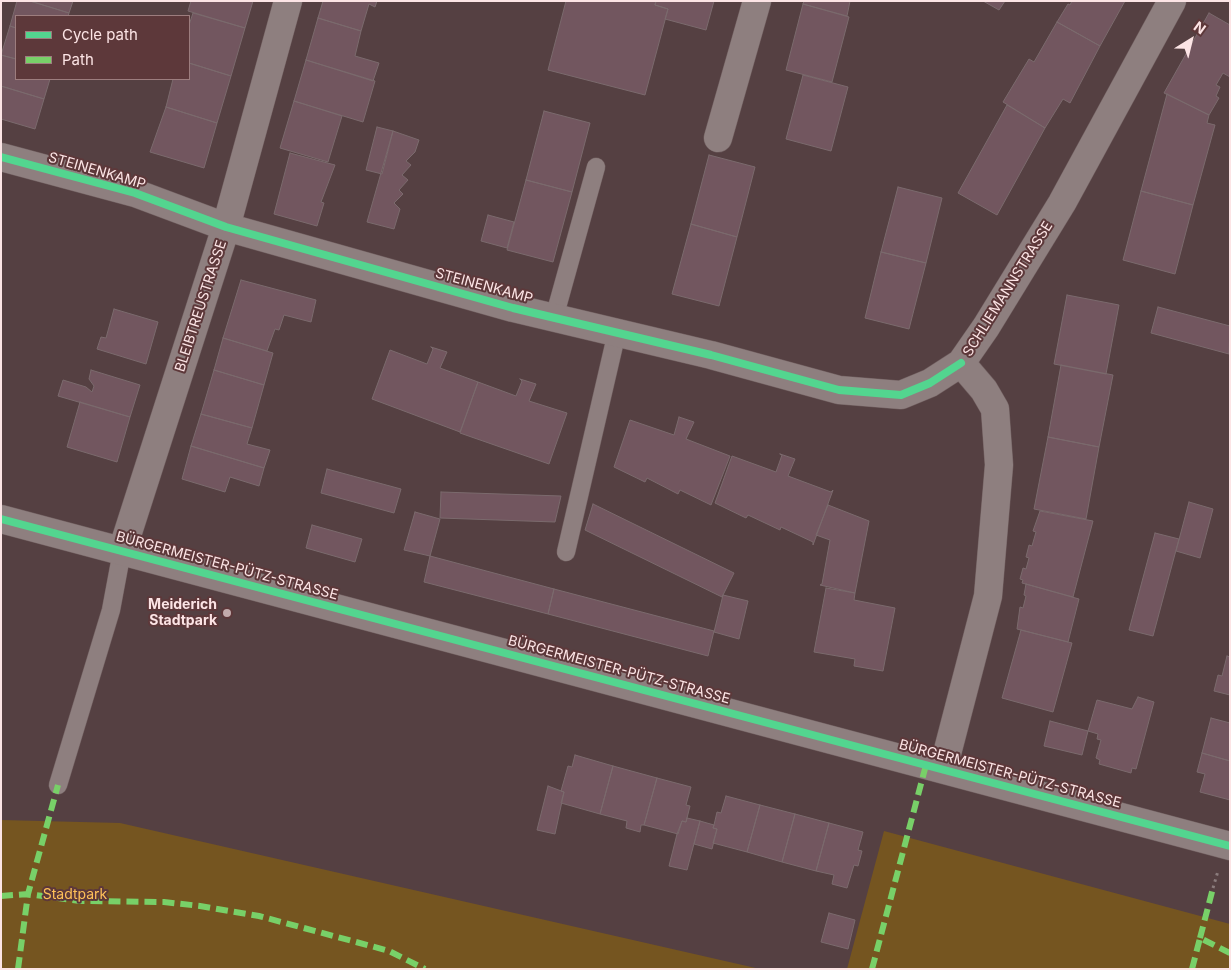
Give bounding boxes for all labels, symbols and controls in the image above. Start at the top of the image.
legend [15,15,190,80]
north arrow [1166,15,1216,65]
text: N [1191,17,1209,37]
text: Cycle path [62,25,138,44]
text: Path [62,50,94,69]
street label: STEINENKAMP [46,149,148,193]
street label: SCHLIEMANNSTRASSE [959,218,1057,360]
street label: BLEIBTREUSTRASSE [172,238,230,374]
street label: STEINENKAMP [433,265,535,307]
street label: BÜRGERMEISTER-PÜTZ-STRASSE [114,528,340,604]
place label: Meiderich Stadtpark [148,597,217,630]
marker: Meiderich Stadtpark [221,607,233,619]
street label: BÜRGERMEISTER-PÜTZ-STRASSE [506,632,732,708]
street label: BÜRGERMEISTER-PÜTZ-STRASSE [897,736,1123,812]
park label: Stadtpark [43,887,107,903]

